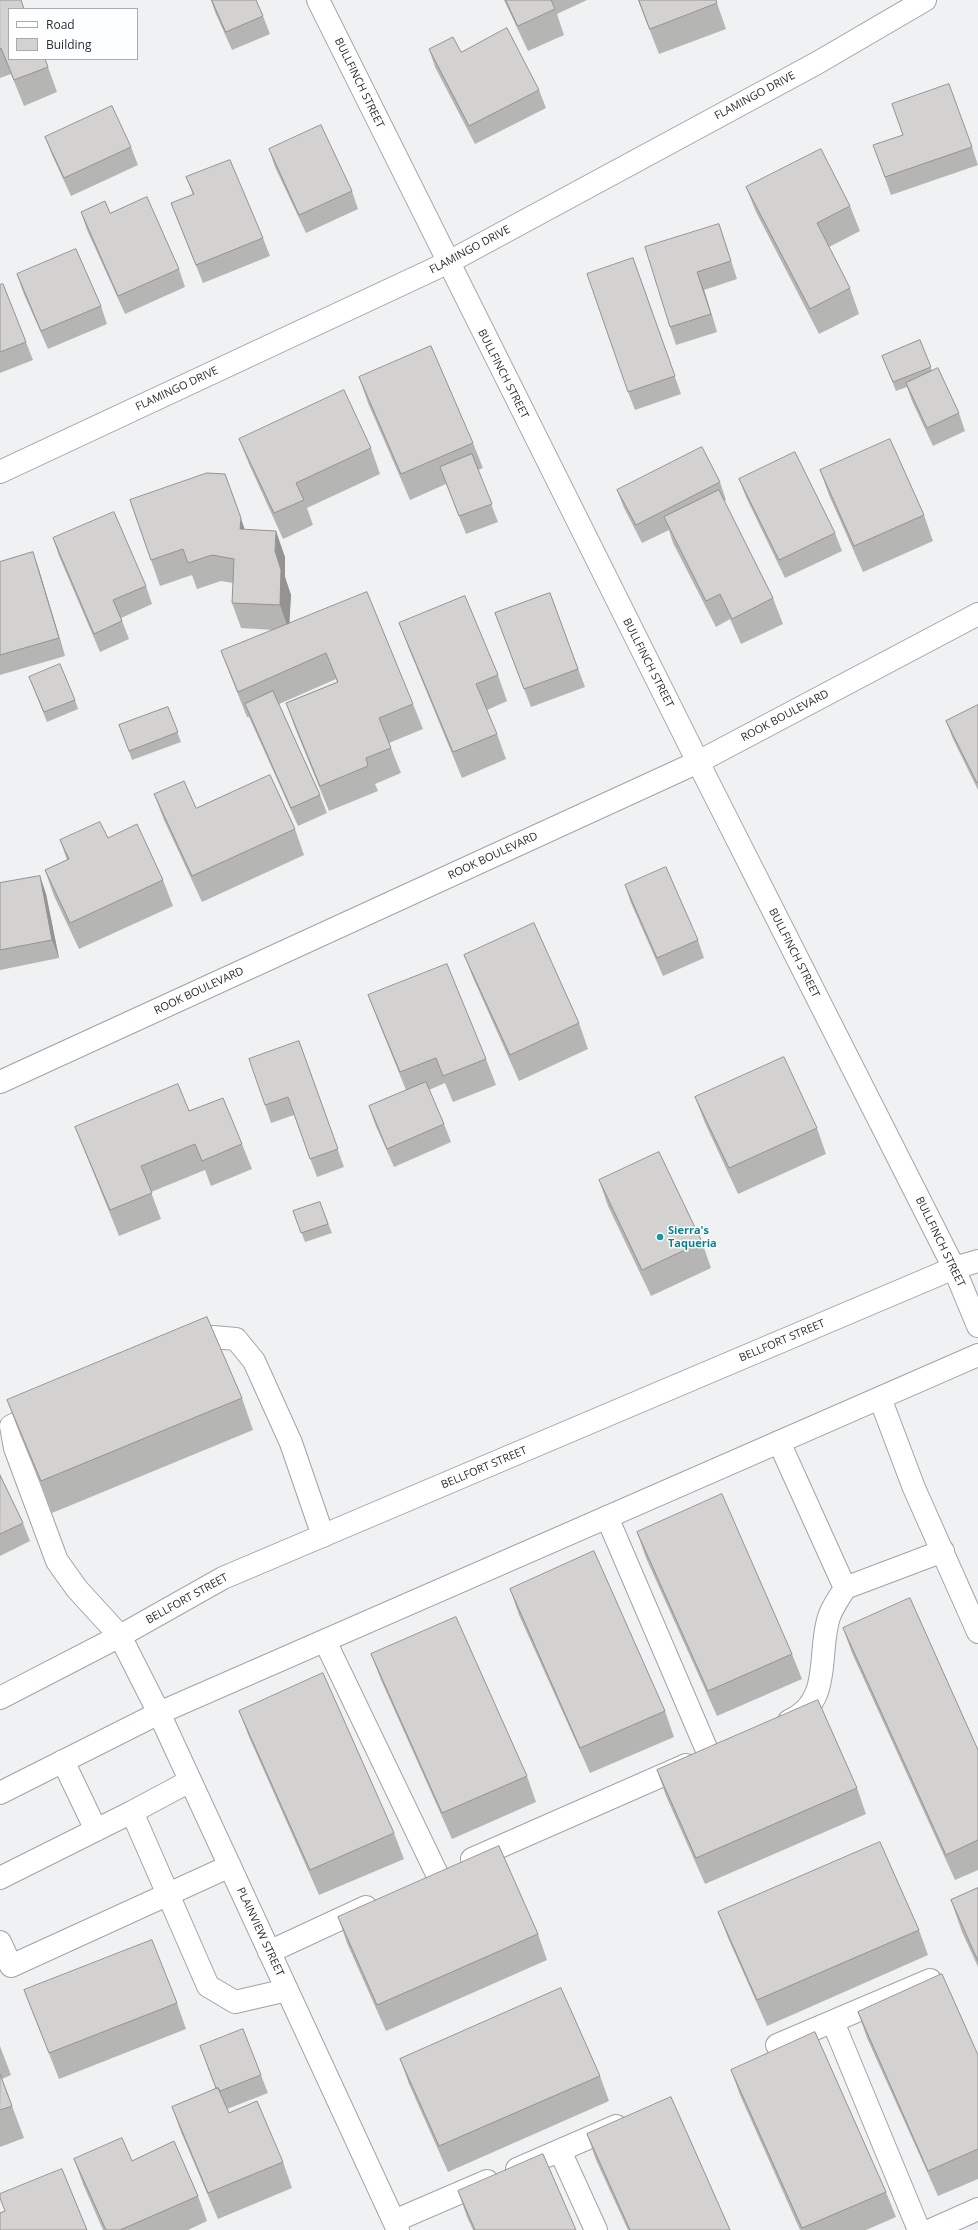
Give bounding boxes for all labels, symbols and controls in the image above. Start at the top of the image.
legend [8,8,138,60]
text: Road [46,16,75,33]
text: Building [46,36,91,53]
street label: BULLFINCH STREET [331,36,387,130]
street label: FLAMINGO DRIVE [712,69,798,123]
street label: FLAMINGO DRIVE [427,223,513,277]
street label: BULLFINCH STREET [475,327,531,421]
street label: FLAMINGO DRIVE [134,364,220,414]
street label: BULLFINCH STREET [620,616,676,710]
street label: ROOK BOULEVARD [739,687,831,745]
street label: ROOK BOULEVARD [446,829,540,883]
street label: BULLFINCH STREET [766,906,822,1000]
street label: ROOK BOULEVARD [152,964,246,1018]
street label: BULLFINCH STREET [912,1195,968,1289]
place label: Sierra's Taqueria [668,1224,717,1250]
marker: Sierra's Taqueria [655,1232,665,1242]
street label: BELLFORT STREET [737,1317,827,1365]
street label: BELLFORT STREET [439,1444,529,1492]
street label: BELLFORT STREET [144,1571,230,1627]
street label: PLAINVIEW STREET [234,1885,286,1979]

